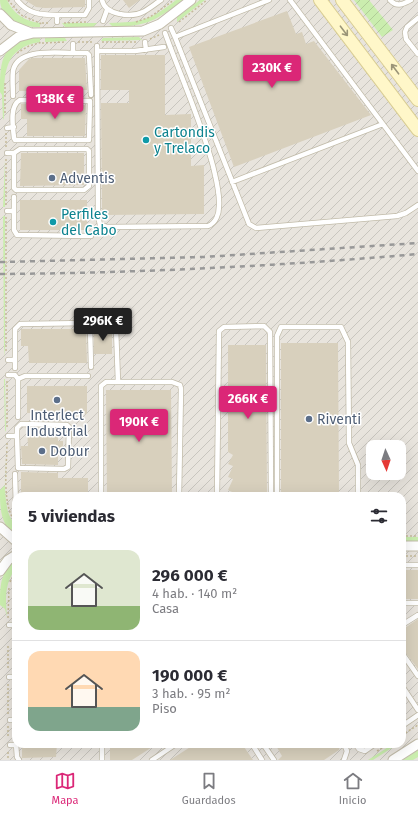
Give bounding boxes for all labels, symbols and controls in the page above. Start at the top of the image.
one-way arrow [339,25,348,36]
pin: 230K € [239,55,305,89]
text: 230K € [252,60,292,75]
one-way arrow [390,64,399,75]
pin: 138K € [22,86,88,120]
text: 138K € [35,91,75,106]
place label: Cartondis y Trelaco [154,124,215,157]
marker: Cartondis y Trelaco [141,135,151,145]
place label: Adventis [60,170,115,187]
marker: Adventis [47,173,57,183]
place label: Perfiles del Cabo [61,206,117,239]
marker: Perfiles del Cabo [48,217,58,227]
pin: 296K € [70,308,136,342]
text: 296K € [83,313,123,328]
pin: 266K € [215,386,281,420]
text: 266K € [228,391,268,406]
marker: Interlect Industrial [52,395,62,405]
place label: Interlect Industrial [26,407,88,440]
pin: 190K € [106,409,172,443]
place label: Riventi [317,411,361,428]
text: 190K € [119,414,159,429]
marker: Riventi [304,414,314,424]
north arrow [366,440,406,480]
map controls [366,440,406,480]
place label: Dobur [50,443,90,460]
marker: Dobur [37,446,47,456]
icon: filters [368,505,390,527]
text: 5 viviendas [28,506,115,527]
text: 296 000 € [152,565,228,586]
icon: home [60,566,108,614]
text: 4 hab. · 140 m² [152,586,237,601]
text: Casa [152,601,179,616]
text: 190 000 € [152,665,227,686]
icon: home [60,667,108,715]
text: 3 hab. · 95 m² [152,686,230,701]
text: Piso [152,701,177,716]
tab: Mapa [52,770,79,807]
tab: Guardados [182,770,236,807]
tab: Inicio [339,770,366,807]

